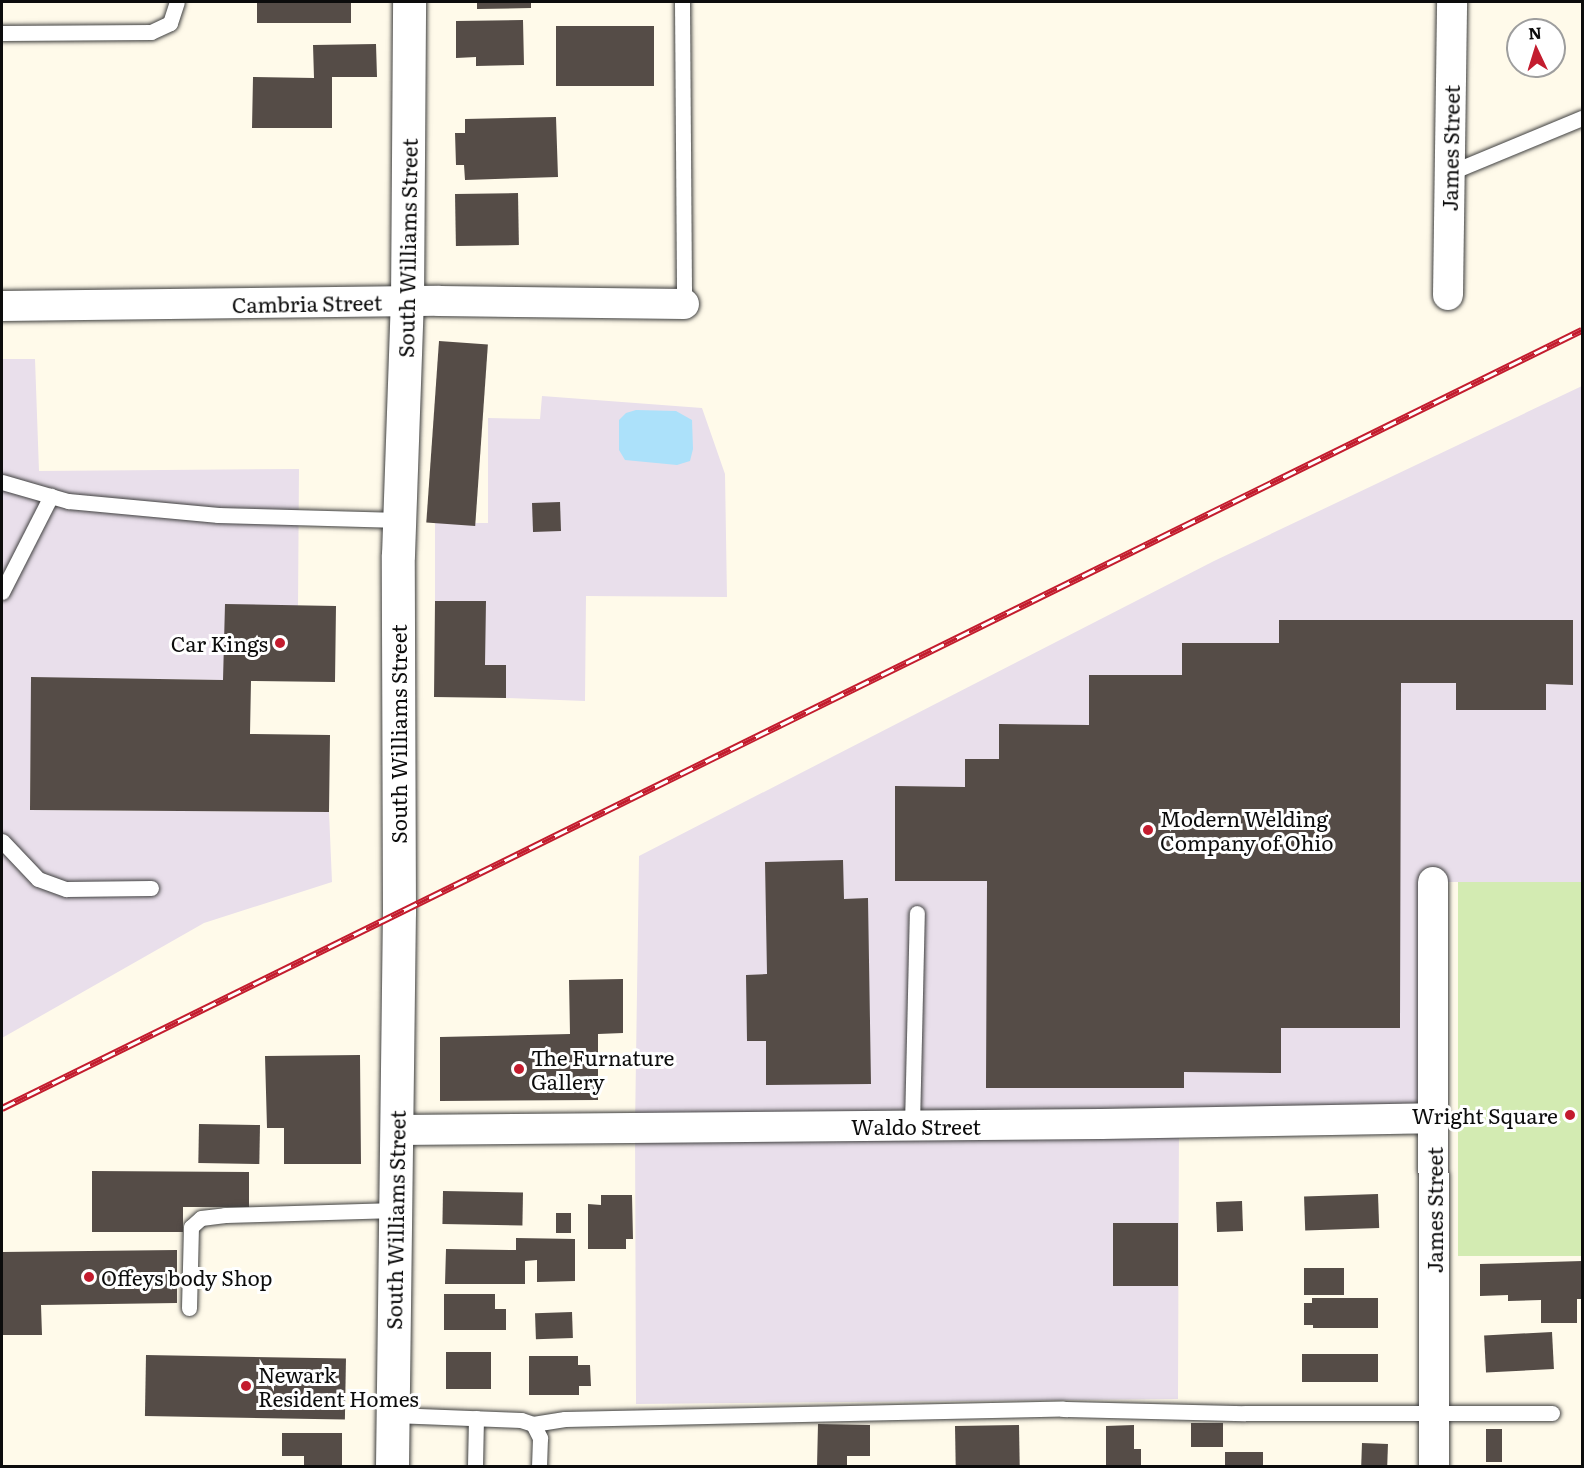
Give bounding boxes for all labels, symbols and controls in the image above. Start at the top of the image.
north arrow [1506,18,1566,78]
text: N [1527,20,1542,44]
street label: James Street [1436,85,1464,211]
street label: South Williams Street [392,138,422,358]
street label: Cambria Street [232,289,382,317]
street label: South Williams Street [385,624,411,844]
place label: Car Kings [171,630,268,656]
marker: Car Kings [273,636,287,650]
place label: Modern Welding Company of Ohio [1160,805,1334,855]
marker: Modern Welding Company of Ohio [1141,823,1155,837]
place label: The Furnature Gallery [531,1044,674,1094]
marker: The Furnature Gallery [512,1062,526,1076]
place label: Wright Square [1412,1102,1558,1128]
marker: Wright Square [1563,1108,1577,1122]
street label: South Williams Street [380,1110,410,1330]
street label: Waldo Street [851,1113,981,1139]
street label: James Street [1421,1147,1447,1273]
place label: Offeys body Shop [101,1264,273,1290]
marker: Offeys body Shop [82,1270,96,1284]
place label: Newark Resident Homes [258,1361,419,1411]
marker: Newark Resident Homes [239,1379,253,1393]

